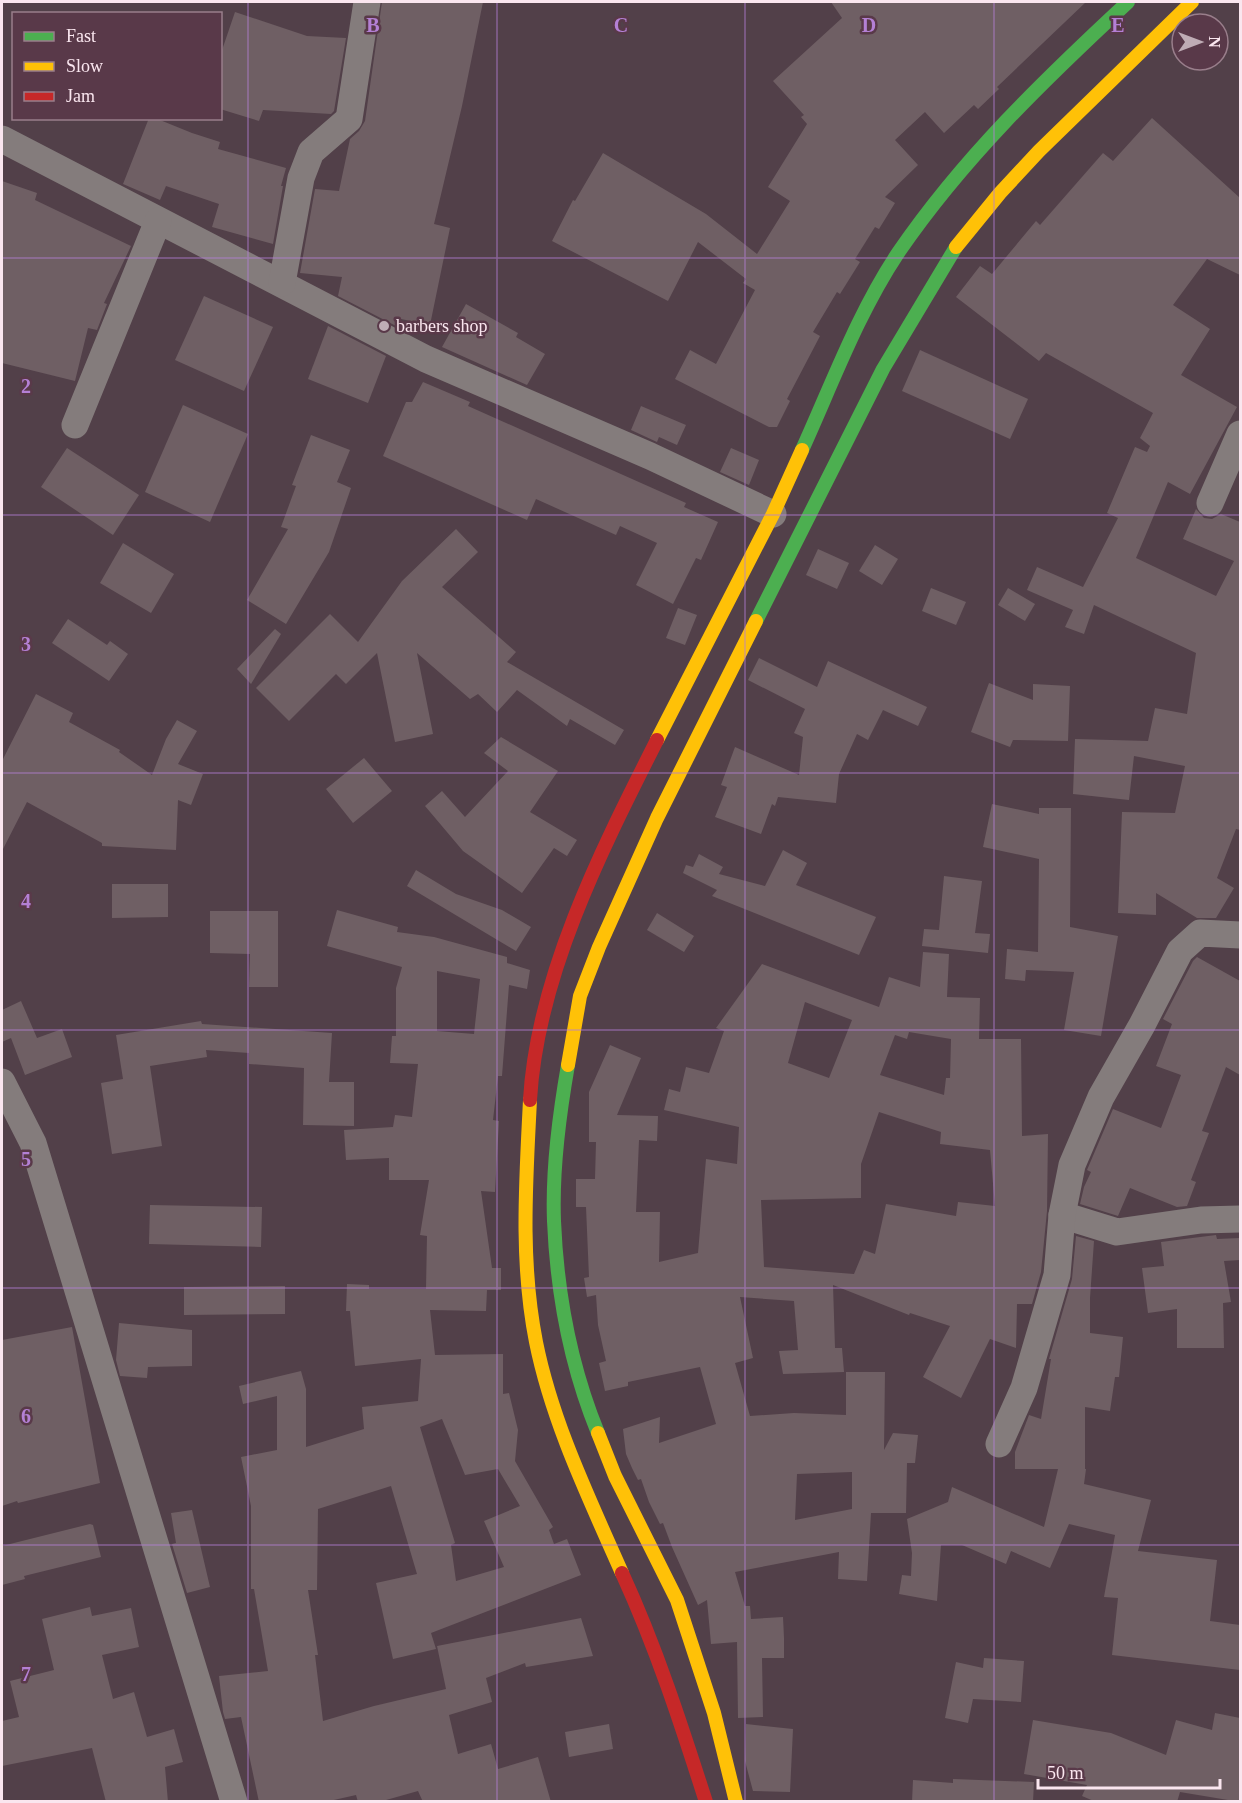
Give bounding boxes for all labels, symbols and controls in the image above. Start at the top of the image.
legend [12,12,222,120]
north arrow [1170,12,1230,72]
text: B [366,14,380,36]
text: C [614,14,628,36]
text: D [862,14,876,36]
text: E [1111,14,1125,36]
text: Fast [66,26,96,46]
text: N [1206,36,1223,48]
text: Slow [66,56,103,76]
text: Jam [66,86,95,106]
place label: barbers shop [396,316,487,336]
marker: barbers shop [377,319,391,333]
text: 2 [21,375,31,397]
text: 3 [21,633,31,655]
text: 4 [21,890,31,912]
text: 5 [21,1148,31,1170]
text: 6 [21,1405,31,1427]
text: 7 [21,1663,31,1685]
scale bar [1038,1752,1220,1790]
text: 50 m [1047,1763,1084,1783]

